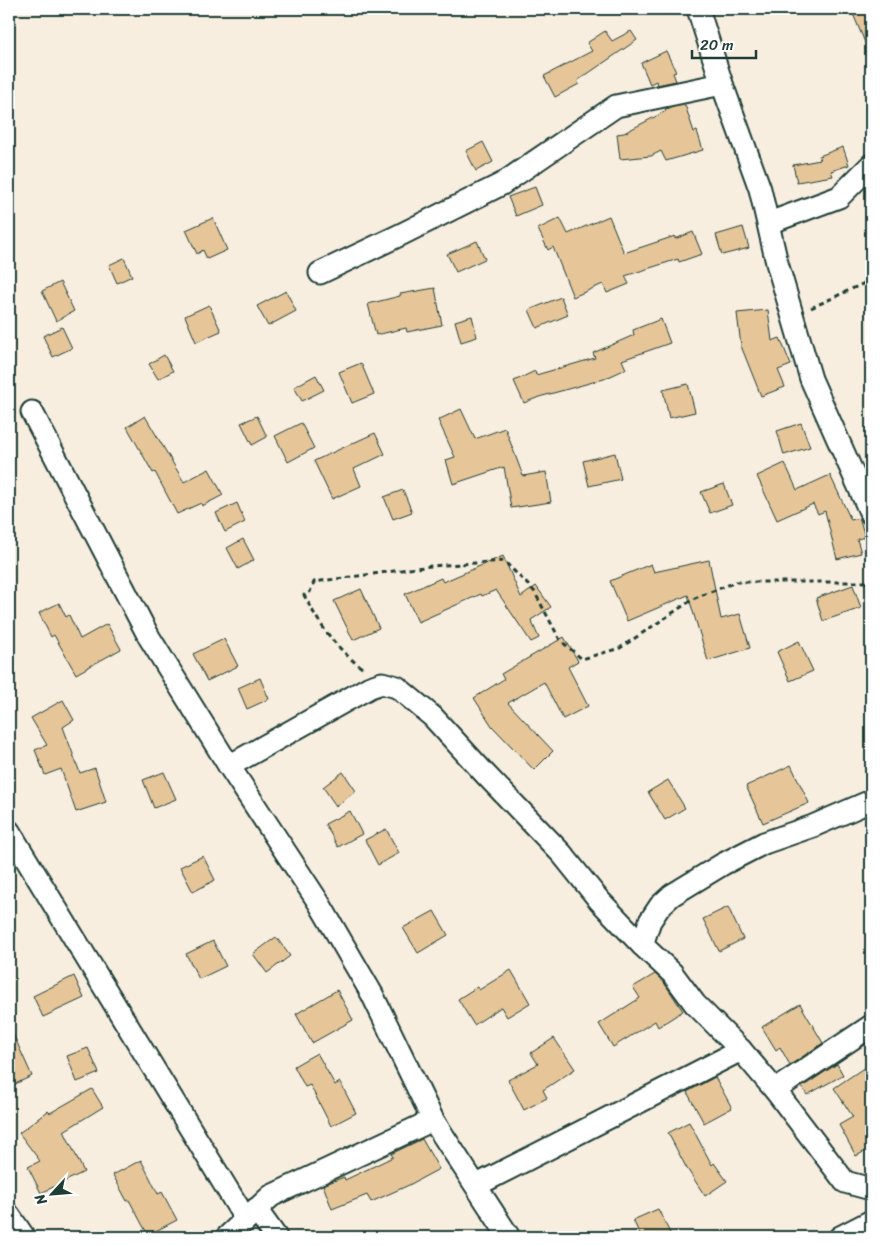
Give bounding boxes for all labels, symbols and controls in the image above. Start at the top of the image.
scale bar [692,28,756,60]
text: 20 m [700,32,734,58]
north arrow [28,1168,78,1218]
text: N [27,1189,55,1210]

